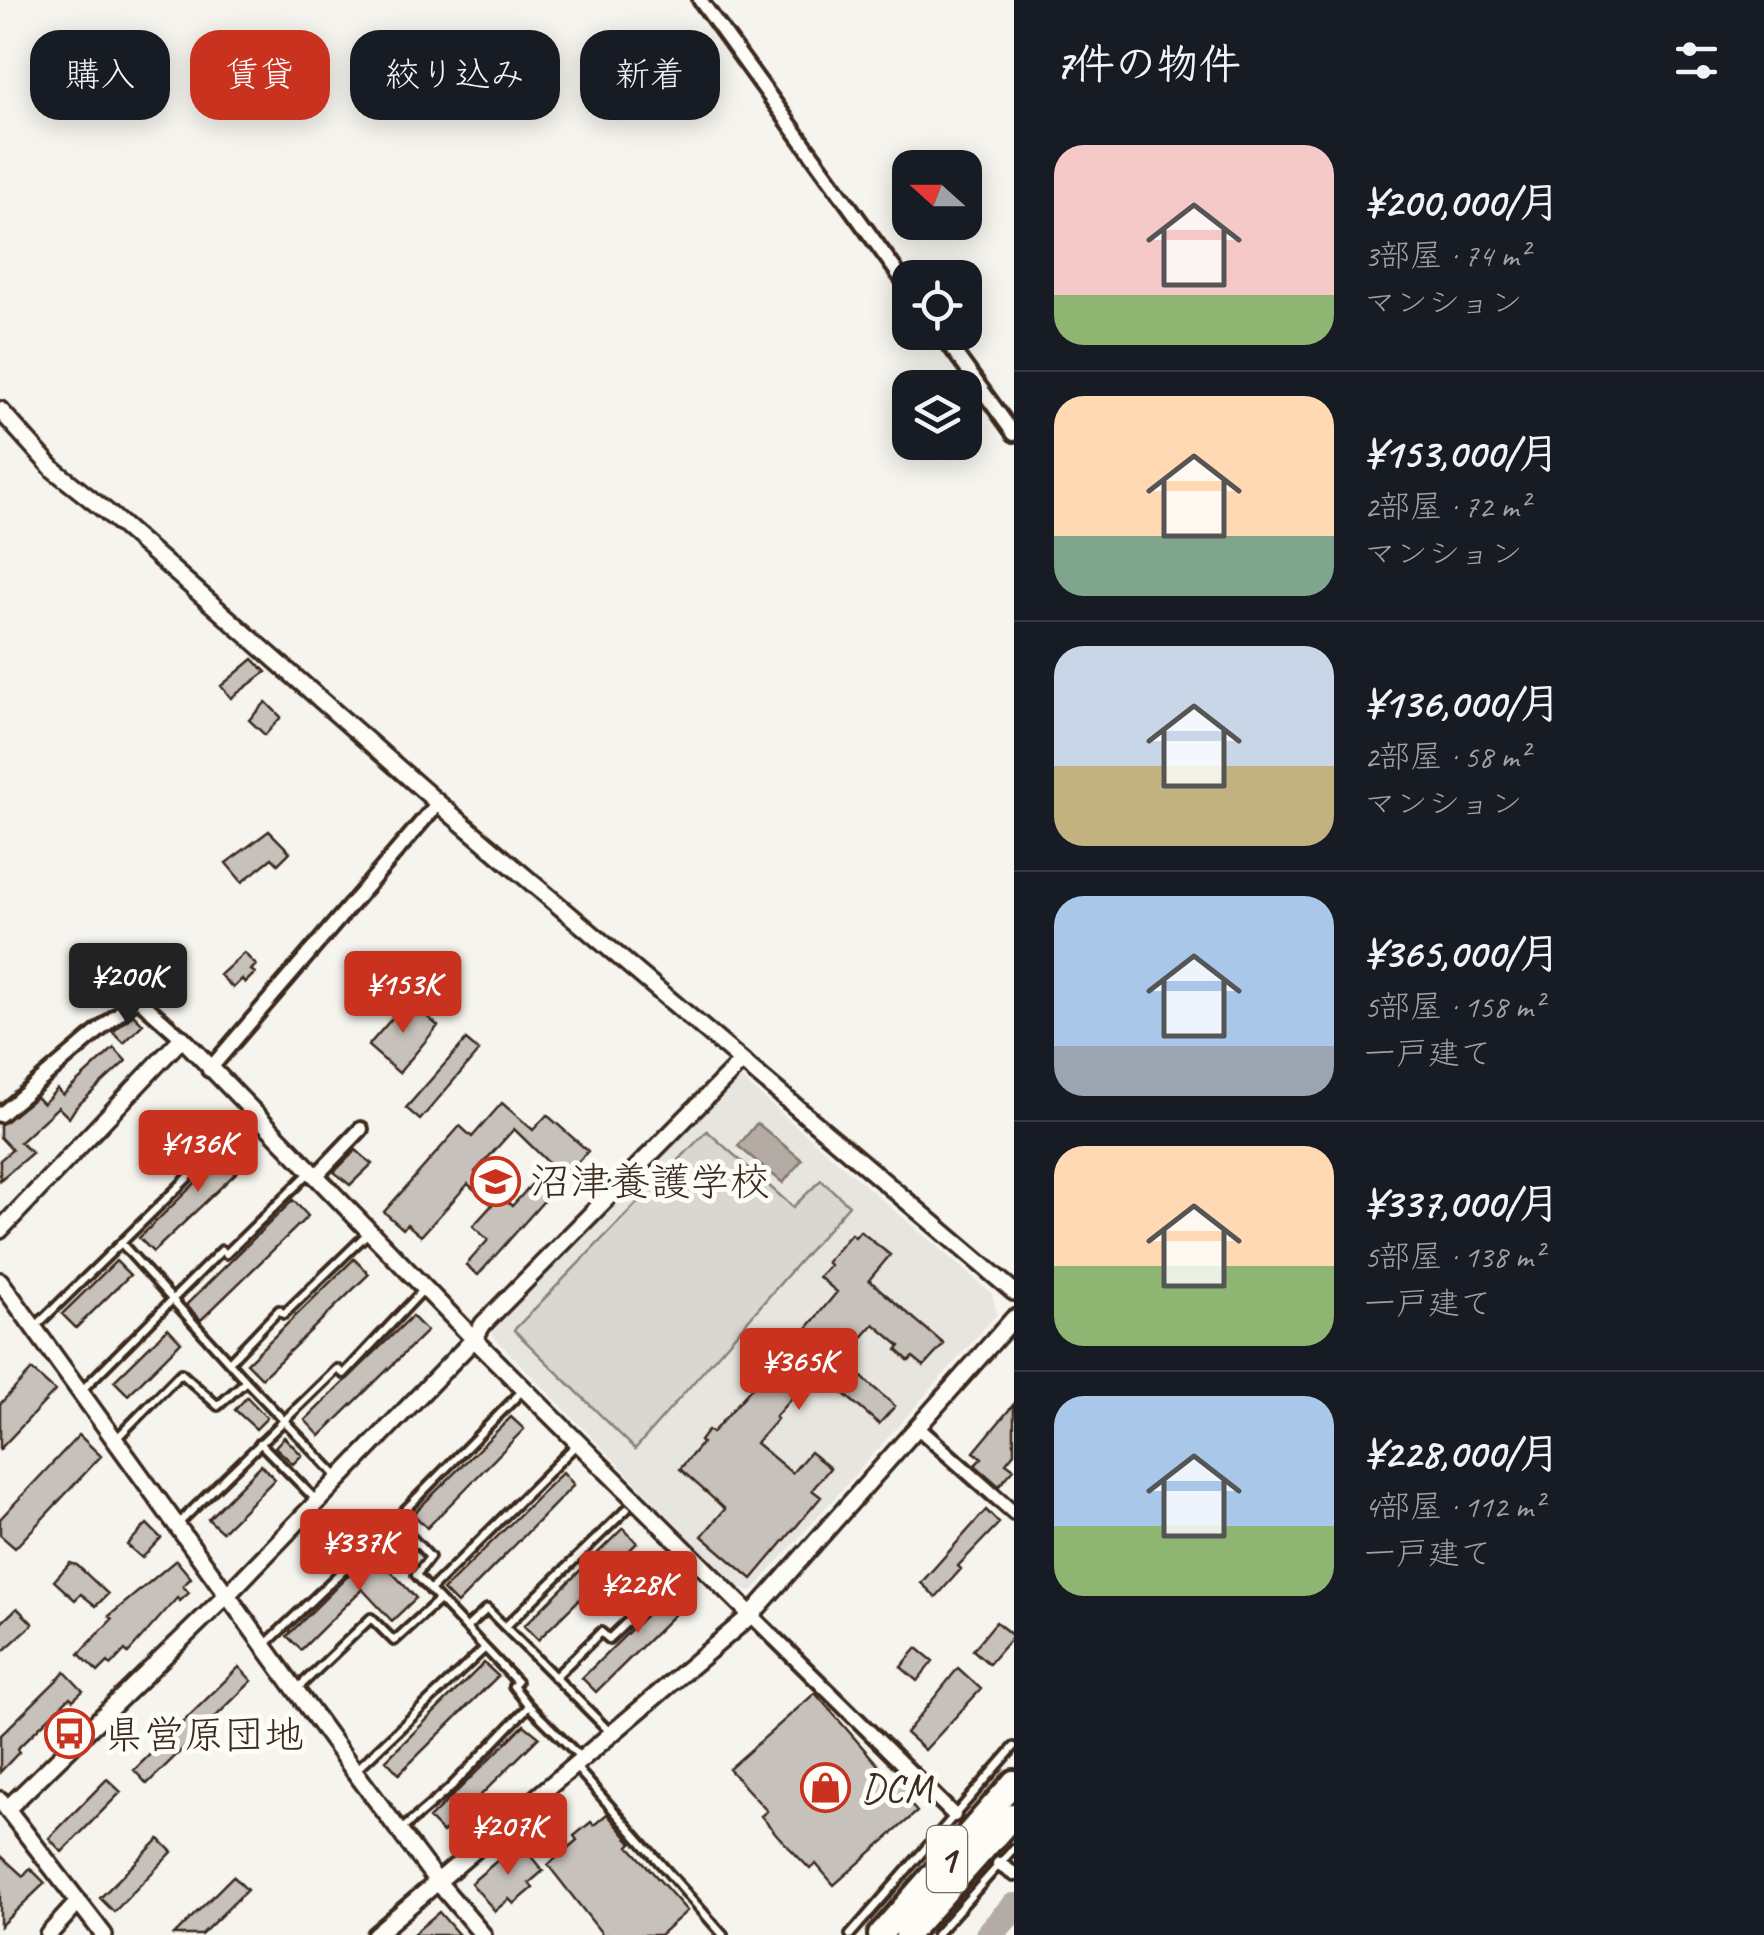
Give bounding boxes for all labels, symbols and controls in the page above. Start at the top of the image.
chip: 購入 [30,30,170,120]
chip: 賃貸 [190,30,330,120]
chip: 絞り込み [350,30,560,120]
chip: 新着 [580,30,720,120]
icon: filters [1669,33,1724,88]
text: 7件の物件 [1054,38,1241,91]
north arrow [892,150,982,240]
map controls [892,150,982,460]
text: ¥200,000/月 [1364,176,1560,229]
icon: home [1134,185,1254,305]
text: 3部屋 · 74 m² [1364,235,1529,276]
button: locate [892,260,982,350]
text: マンション [1364,282,1523,323]
button: layers [892,370,982,460]
text: ¥153,000/月 [1364,427,1560,480]
icon: home [1134,436,1254,556]
text: 2部屋 · 72 m² [1364,486,1529,527]
text: マンション [1364,533,1523,574]
text: ¥136,000/月 [1364,677,1561,730]
icon: home [1134,686,1254,806]
text: 2部屋 · 58 m² [1364,736,1529,777]
text: マンション [1364,783,1523,824]
text: ¥365,000/月 [1364,927,1561,980]
icon: home [1134,936,1254,1056]
pin: ¥200K [58,943,198,1028]
pin: ¥153K [333,951,473,1036]
text: ¥200K [91,955,165,996]
text: ¥153K [366,963,440,1004]
text: 5部屋 · 158 m² [1364,986,1543,1027]
text: 一戸建て [1364,1033,1492,1074]
pin: ¥136K [128,1110,268,1195]
text: ¥136K [161,1122,235,1163]
school or university icon: 沼津養護学校 [469,1155,521,1207]
place label: 沼津養護学校 [530,1157,770,1207]
text: ¥337,000/月 [1364,1177,1560,1230]
icon: home [1134,1186,1254,1306]
text: 5部屋 · 138 m² [1364,1236,1543,1277]
text: 一戸建て [1364,1283,1492,1324]
pin: ¥365K [729,1328,869,1413]
text: ¥365K [762,1340,836,1381]
text: ¥228,000/月 [1364,1427,1560,1480]
icon: home [1134,1436,1254,1556]
text: 4部屋 · 112 m² [1364,1486,1543,1527]
pin: ¥337K [289,1509,429,1594]
text: ¥337K [322,1521,396,1562]
text: 一戸建て [1364,1533,1492,1574]
pin: ¥228K [568,1551,708,1636]
text: ¥228K [601,1563,675,1604]
bus stop icon: 県営原団地 [43,1708,95,1760]
place label: 県営原団地 [104,1710,304,1760]
shop icon: DCM [800,1761,852,1813]
place label: DCM [861,1763,934,1813]
pin: ¥207K [438,1793,578,1878]
text: ¥207K [471,1805,545,1846]
road number: 1 [927,1826,967,1892]

